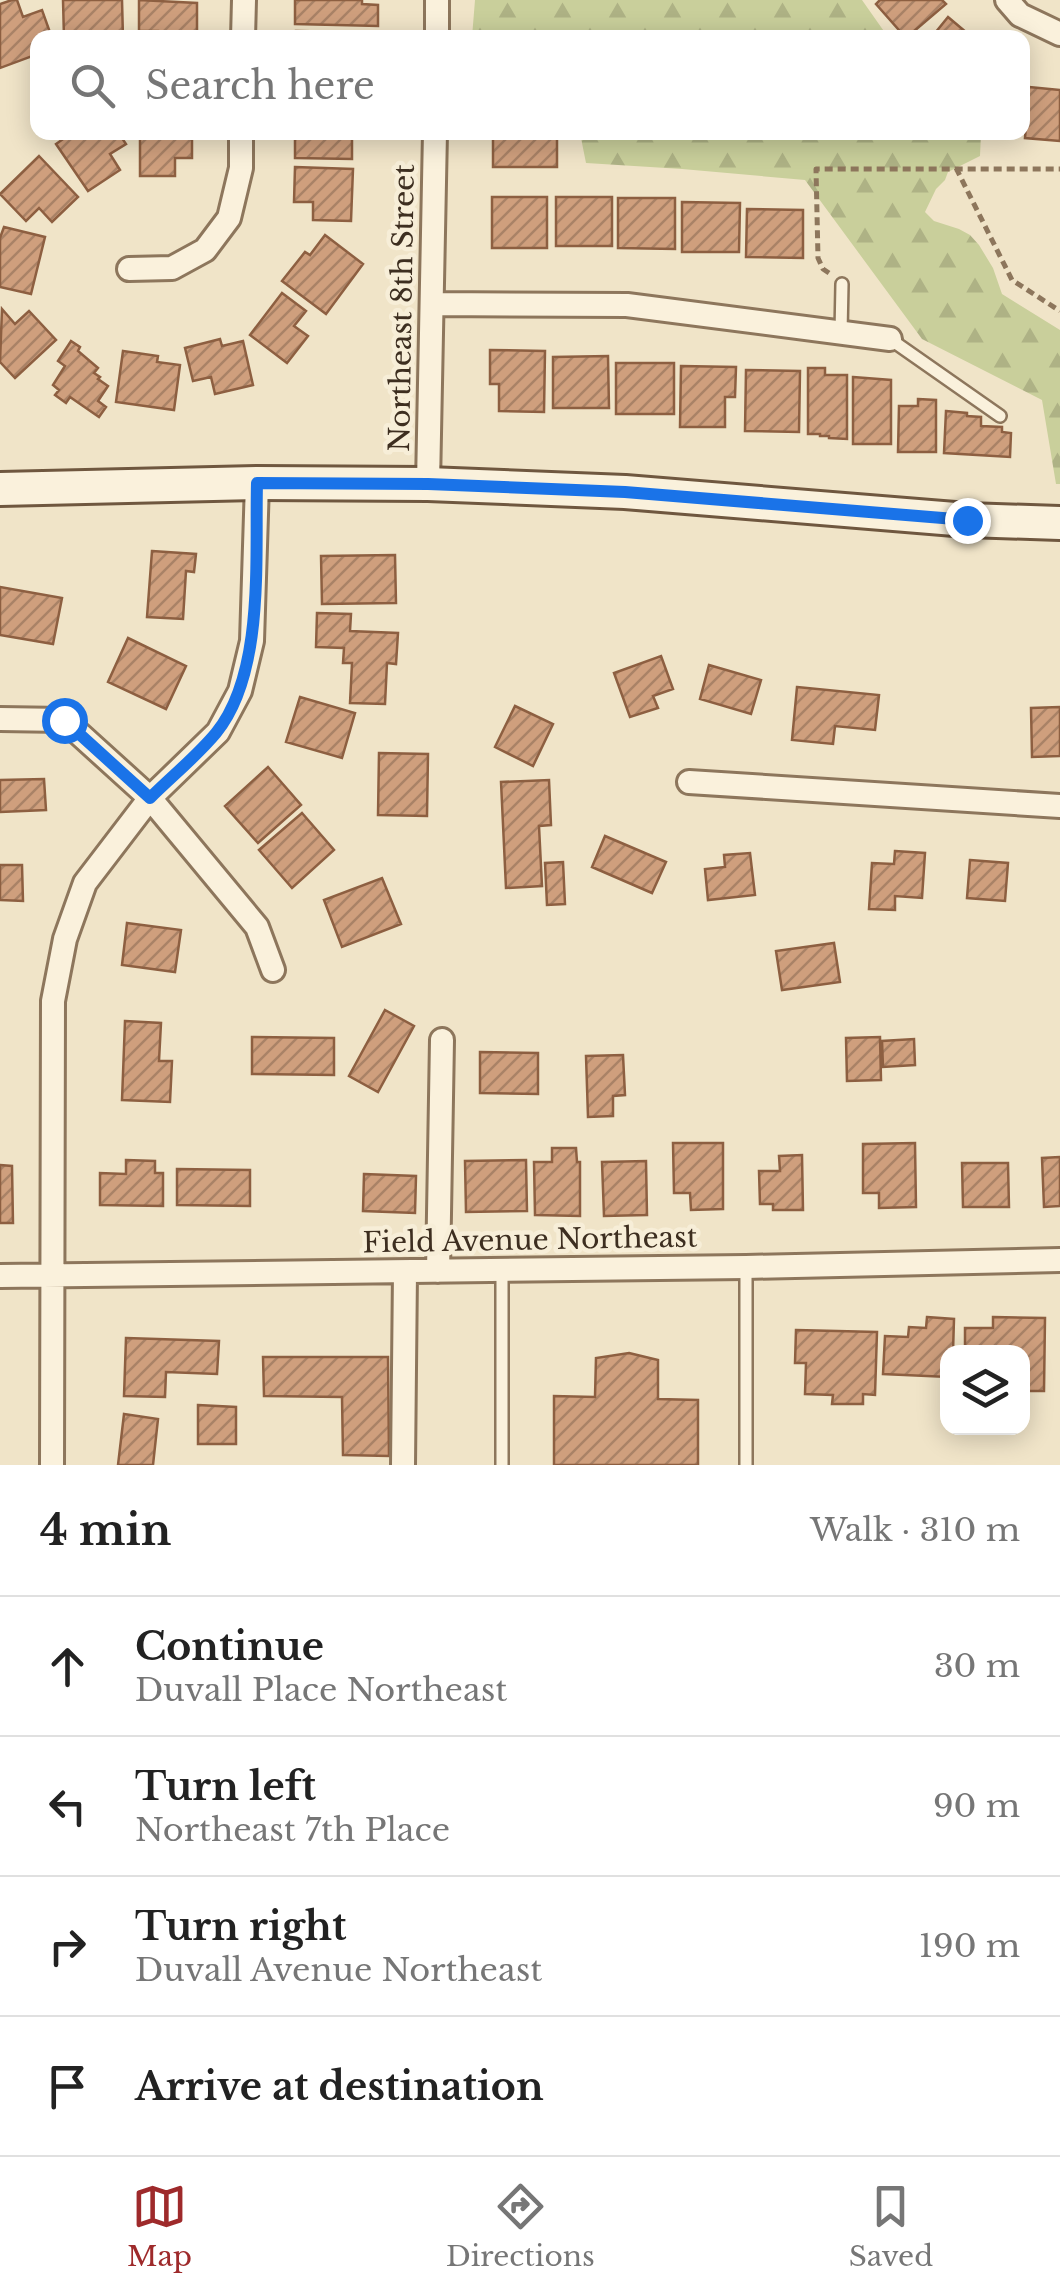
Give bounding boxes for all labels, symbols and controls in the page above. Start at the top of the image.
search box [30,30,1030,140]
icon: search [65,58,120,113]
text: Search here [145,62,375,109]
street label: Northeast 8th Street [382,163,422,452]
route end [945,498,991,544]
route start [42,698,88,744]
street label: Field Avenue Northeast [362,1220,698,1260]
map controls [940,1345,1030,1435]
button: layers [940,1345,1030,1435]
text: 4 min [40,1504,171,1556]
text: Walk · 310 m [810,1510,1020,1550]
text: Continue [135,1623,324,1670]
icon: ahead [40,1639,95,1694]
text: 30 m [934,1646,1020,1686]
text: Duvall Place Northeast [135,1670,507,1710]
text: Turn left [135,1763,316,1810]
icon: left [40,1779,95,1834]
text: 90 m [933,1786,1020,1826]
text: Northeast 7th Place [135,1810,450,1850]
text: Turn right [135,1903,346,1950]
icon: right [40,1919,95,1974]
text: 190 m [919,1926,1020,1966]
text: Duvall Avenue Northeast [135,1950,542,1990]
icon: arrive [40,2059,95,2114]
text: Arrive at destination [135,2063,544,2110]
tab: Map [127,2179,192,2274]
tab: Directions [446,2179,595,2274]
tab: Saved [849,2179,933,2274]

